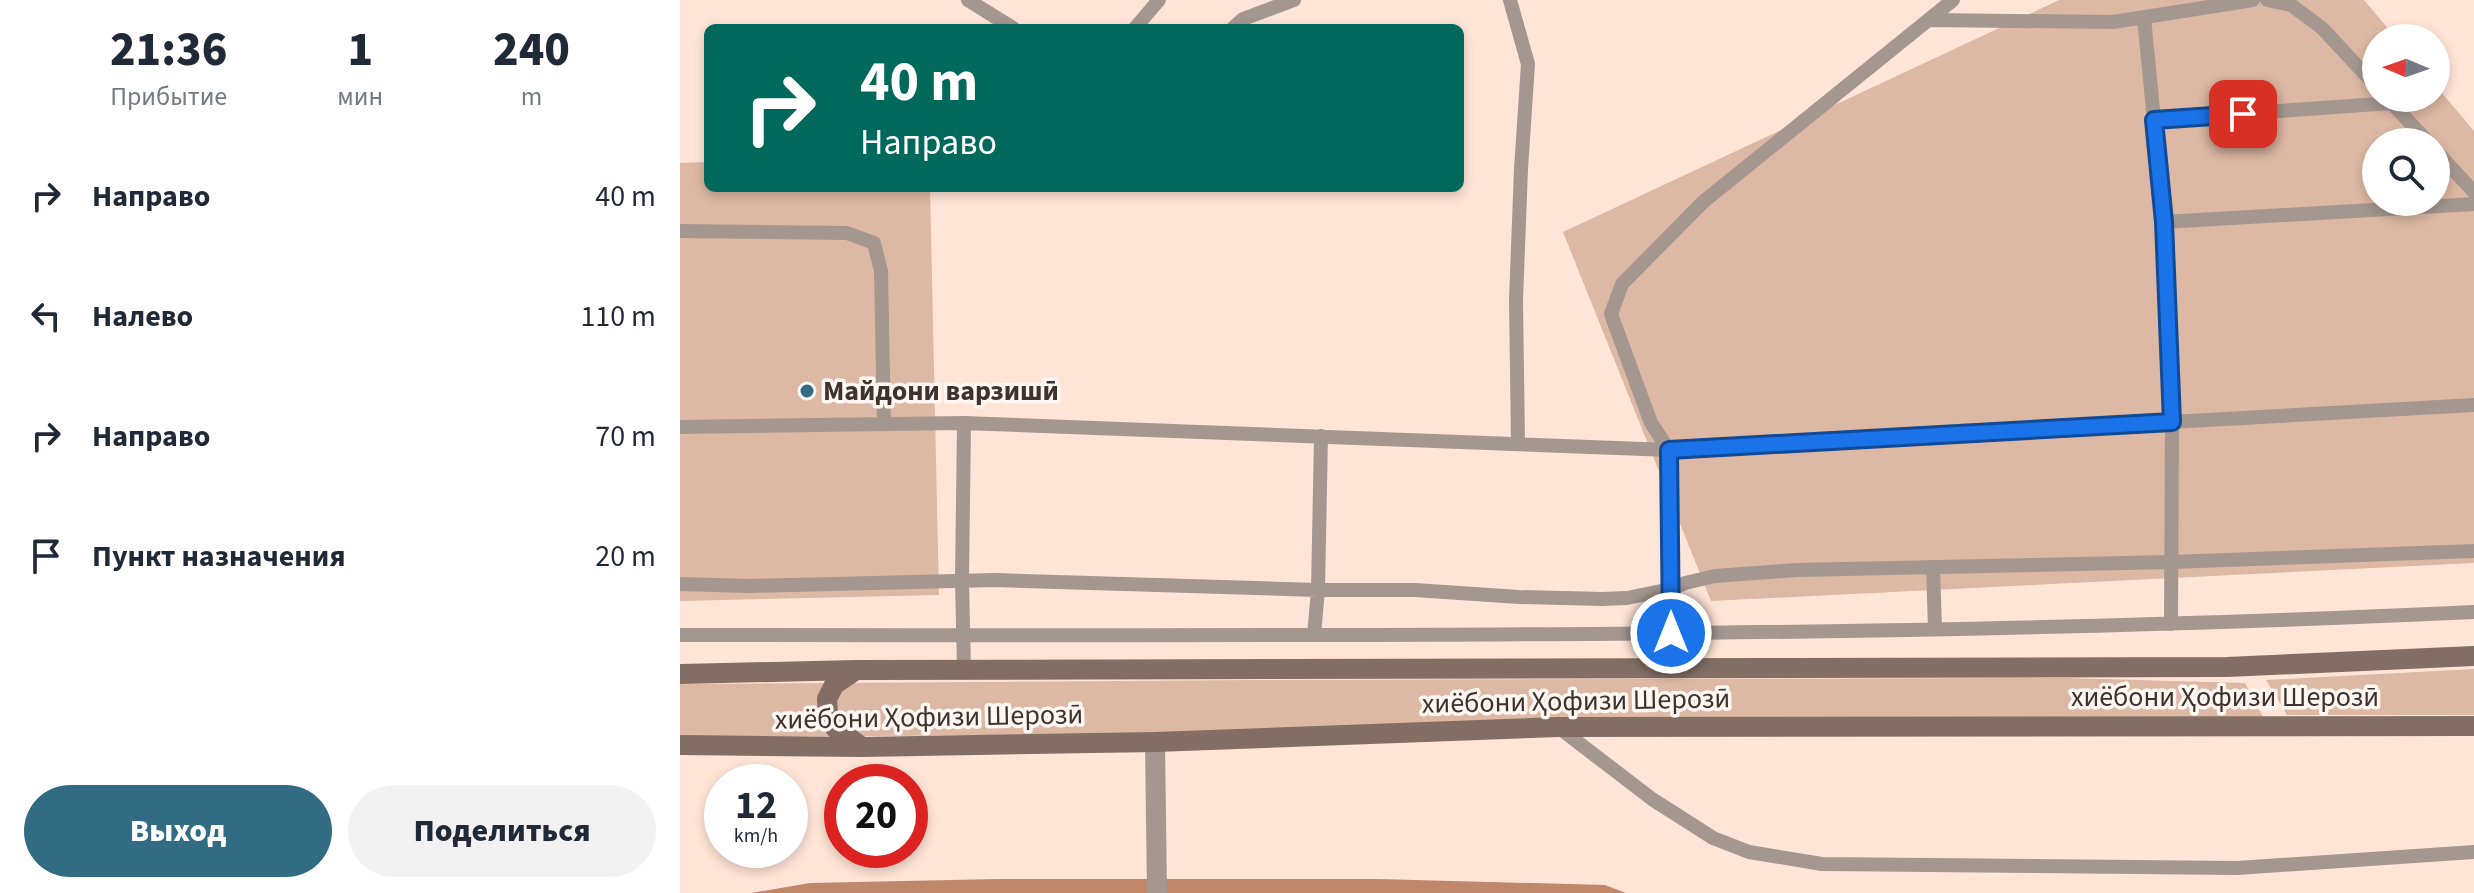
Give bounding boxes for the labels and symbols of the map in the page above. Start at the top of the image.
north arrow [2362,24,2450,112]
pin [2209,80,2277,148]
place label: Майдони варзишӣ [823,371,1059,411]
marker: Майдони варзишӣ [798,382,816,400]
position arrow [1629,591,1713,675]
street label: хиёбони Ҳофизи Шерозӣ [2071,677,2379,717]
street label: хиёбони Ҳофизи Шерозӣ [1422,678,1730,724]
street label: хиёбони Ҳофизи Шерозӣ [775,694,1083,740]
speed limit sign: 20 [824,764,928,868]

